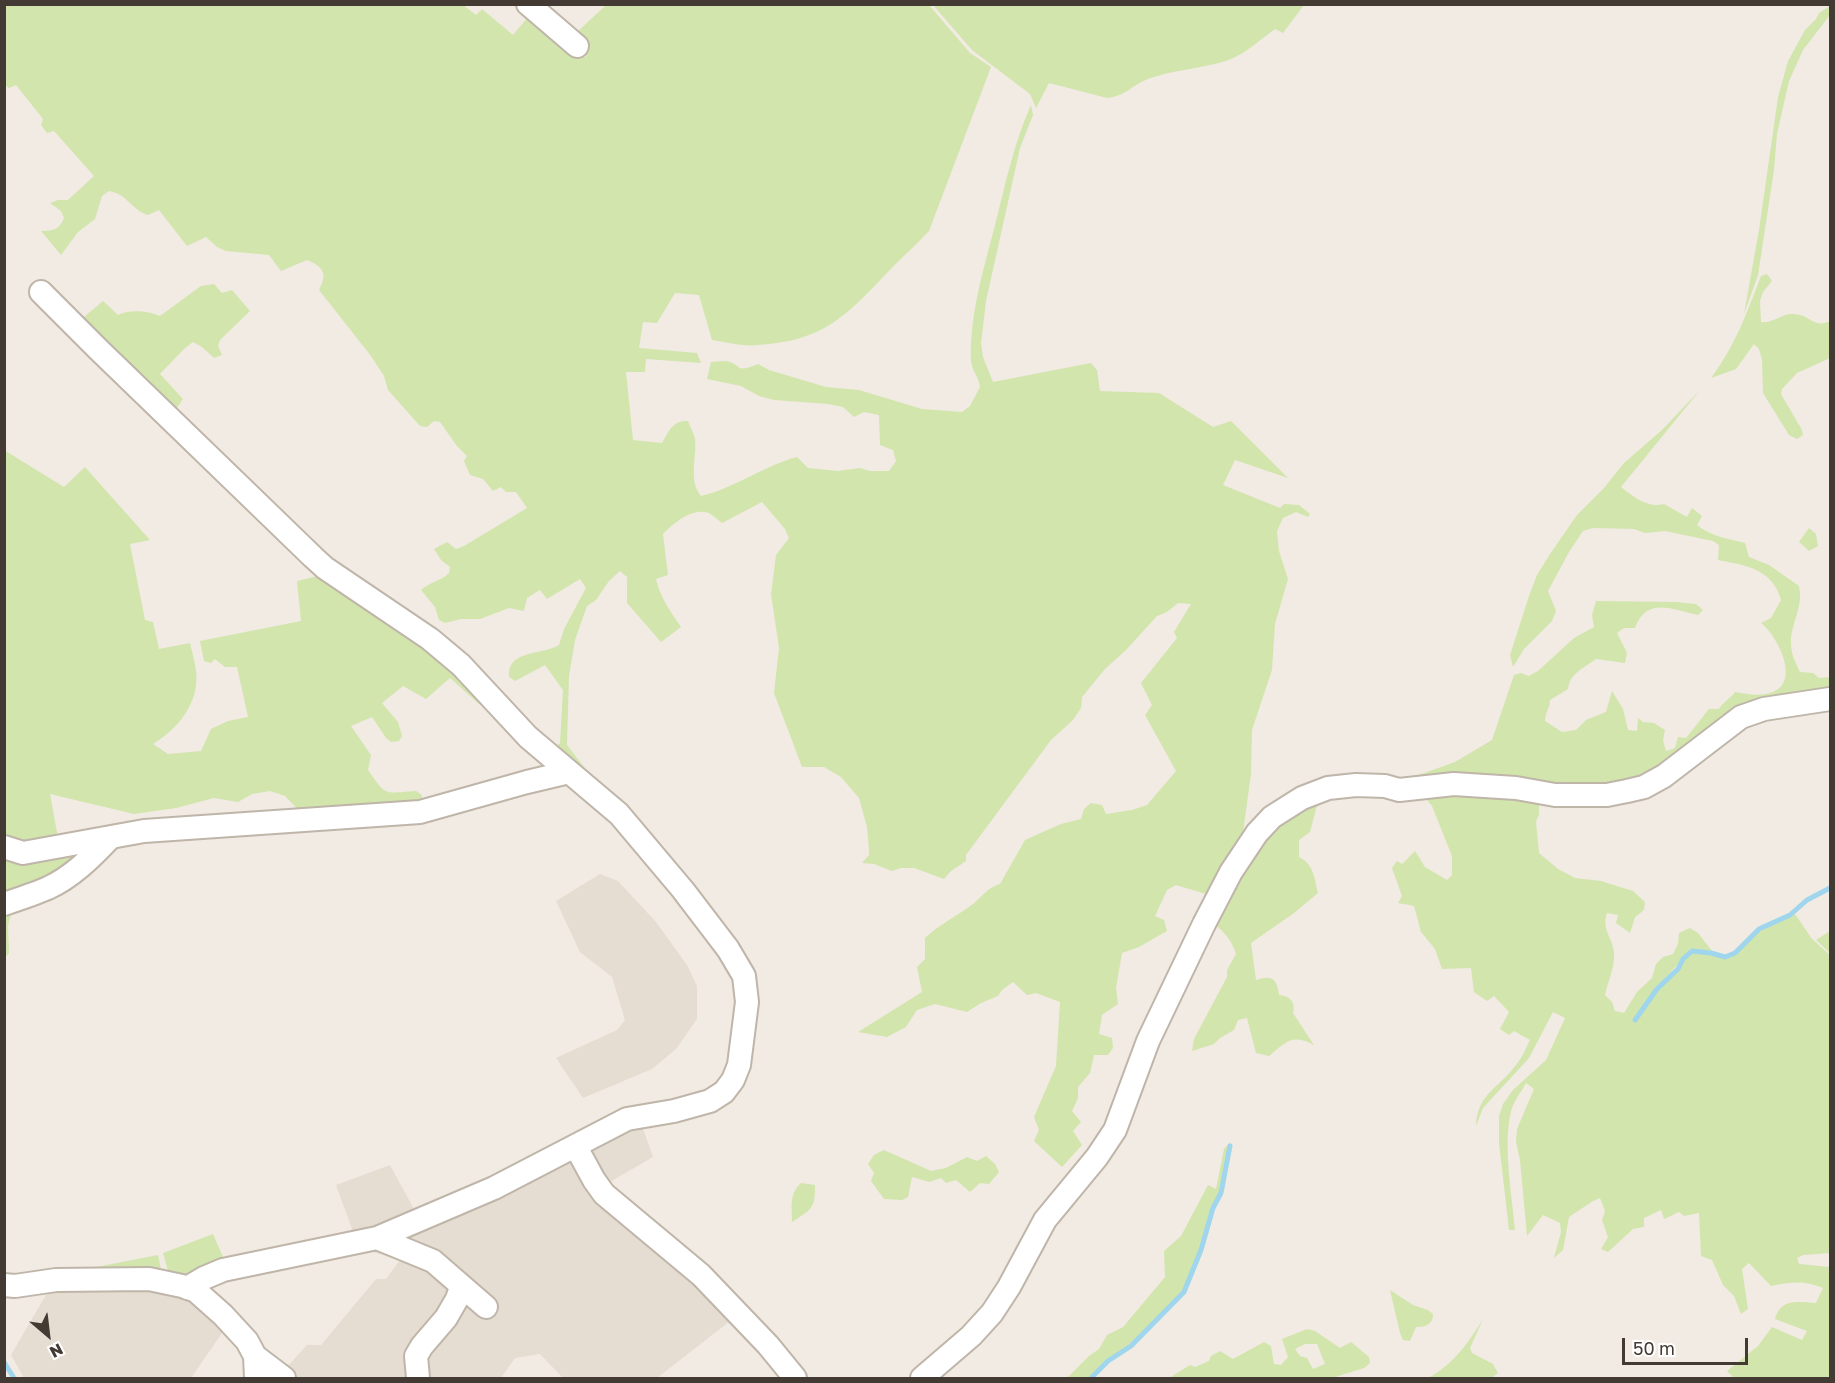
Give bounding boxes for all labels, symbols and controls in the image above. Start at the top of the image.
north arrow [18,1305,78,1365]
scale bar [1625,1326,1751,1364]
text: 50 m [1633,1337,1675,1359]
text: N [46,1339,67,1363]

